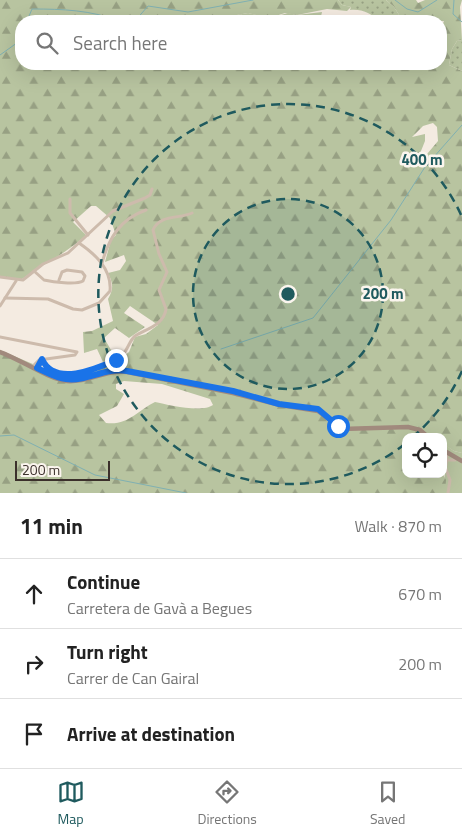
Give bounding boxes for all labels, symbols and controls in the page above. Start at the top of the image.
search box [15,15,447,70]
text: Search here [73,28,167,57]
icon: search [33,29,61,57]
text: 400 m [401,148,443,171]
text: 200 m [362,282,404,305]
centre of rings [279,285,297,303]
route end [105,349,128,372]
route start [327,415,350,438]
map controls [402,433,447,478]
button: locate [402,433,447,478]
scale bar [15,458,110,481]
text: 200 m [22,459,60,480]
text: 11 min [20,510,83,542]
text: Walk · 870 m [354,514,442,538]
text: Continue [67,567,140,596]
icon: ahead [20,580,48,608]
text: 670 m [398,582,442,606]
text: Carretera de Gavà a Begues [67,596,252,620]
text: Turn right [67,637,148,666]
icon: right [20,650,48,678]
text: 200 m [398,652,442,676]
text: Carrer de Can Gairal [67,666,199,690]
text: Arrive at destination [67,719,235,748]
icon: arrive [20,720,48,748]
tab: Map [57,778,85,829]
tab: Directions [198,778,257,829]
tab: Saved [370,778,406,829]

